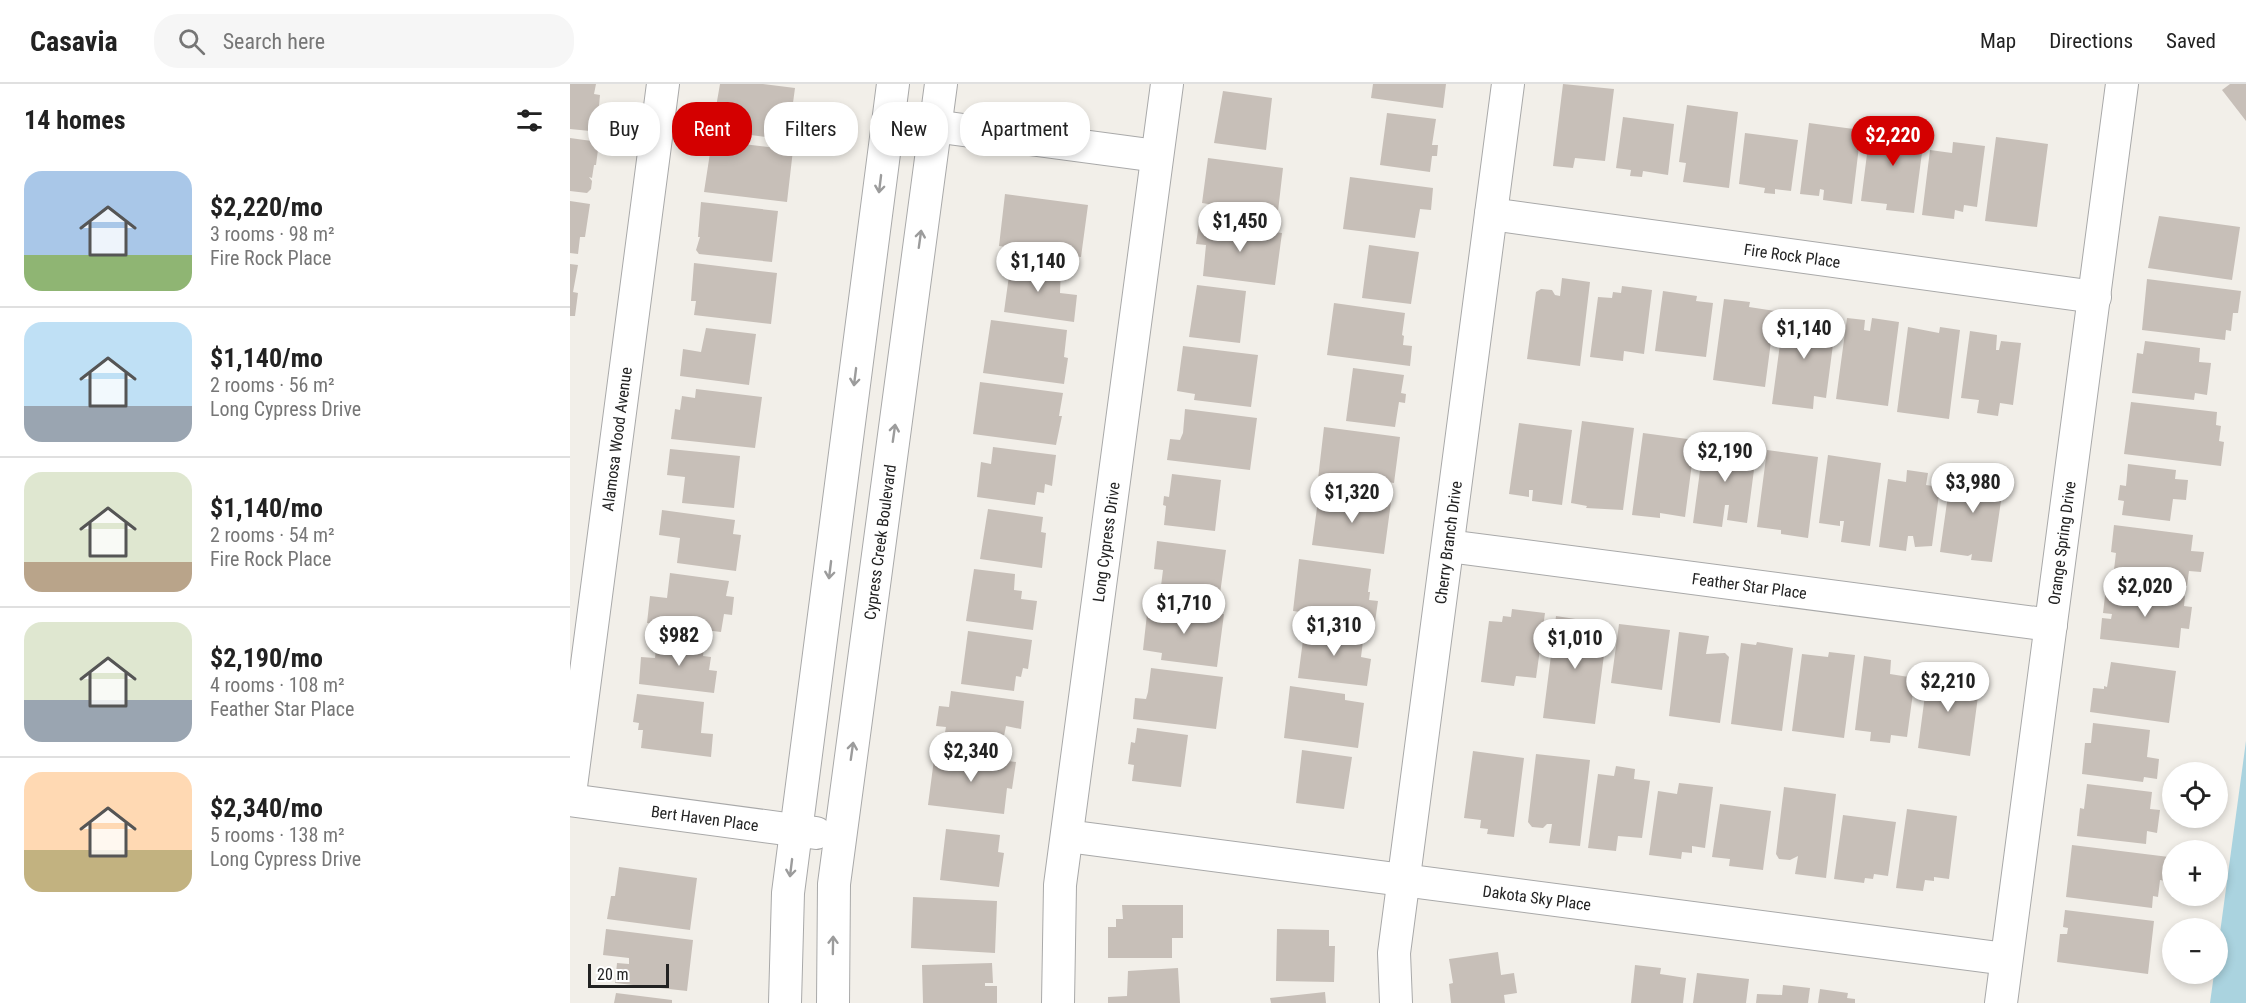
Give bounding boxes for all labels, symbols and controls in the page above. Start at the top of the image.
search box [154,14,574,68]
text: Casavia [30,25,118,58]
icon: search [175,25,208,58]
text: Search here [223,29,325,54]
text: Map [1980,29,2016,53]
text: Directions [2049,29,2133,53]
text: Saved [2166,29,2216,53]
chip: Buy [588,102,660,156]
chip: Rent [672,102,752,156]
chip: Filters [764,102,858,156]
chip: New [870,102,948,156]
chip: Apartment [960,102,1090,156]
icon: filters [513,104,546,137]
text: 14 homes [24,105,126,135]
pin: $2,220 [1844,116,1942,167]
text: $2,220 [1865,123,1921,147]
one-way arrow [875,173,886,193]
text: $2,220/mo [210,192,323,222]
icon: home [72,195,144,267]
pin: $1,450 [1191,202,1289,253]
text: $1,450 [1212,209,1268,233]
text: 3 rooms · 98 m² [210,222,335,246]
one-way arrow [915,230,926,250]
street label: Fire Rock Place [1743,240,1842,272]
pin: $1,140 [989,242,1087,293]
text: Fire Rock Place [210,246,331,270]
text: $1,140 [1010,249,1066,273]
pin: $1,140 [1755,309,1853,360]
text: $1,140 [1776,316,1832,340]
text: $1,140/mo [210,343,323,373]
icon: home [72,346,144,418]
street label: Alamosa Wood Avenue [598,366,636,512]
one-way arrow [849,367,860,386]
text: 2 rooms · 56 m² [210,373,335,397]
text: Long Cypress Drive [210,397,361,421]
one-way arrow [889,423,900,443]
pin: $2,190 [1676,432,1774,483]
text: $2,190 [1697,439,1753,463]
street label: Cypress Creek Boulevard [860,463,900,621]
pin: $3,980 [1924,463,2022,514]
text: $3,980 [1945,470,2001,494]
pin: $1,320 [1303,473,1401,524]
text: $1,320 [1324,480,1380,504]
street label: Cherry Branch Drive [1431,480,1466,605]
street label: Orange Spring Drive [2045,480,2080,606]
street label: Long Cypress Drive [1089,481,1124,603]
text: $1,140/mo [210,493,323,523]
icon: home [72,496,144,568]
text: 2 rooms · 54 m² [210,523,335,547]
text: Fire Rock Place [210,547,331,571]
one-way arrow [824,560,835,580]
pin: $2,020 [2096,567,2194,618]
street label: Feather Star Place [1691,569,1808,603]
text: $2,020 [2117,574,2173,598]
pin: $1,710 [1135,584,1233,635]
text: $1,710 [1156,591,1212,615]
pin: $1,310 [1285,606,1383,657]
text: $1,310 [1306,613,1362,637]
pin: $982 [643,616,715,667]
pin: $1,010 [1526,619,1624,670]
text: $982 [659,623,699,647]
text: $1,010 [1547,626,1603,650]
text: $2,190/mo [210,643,323,673]
icon: home [72,646,144,718]
pin: $2,210 [1899,662,1997,713]
text: $2,210 [1920,669,1976,693]
text: 4 rooms · 108 m² [210,673,345,697]
text: Feather Star Place [210,697,354,721]
pin: $2,340 [922,732,1020,783]
text: $2,340 [943,739,999,763]
one-way arrow [847,741,858,761]
map controls [2162,762,2228,984]
button: locate [2162,762,2228,828]
text: $2,340/mo [210,793,323,823]
icon: home [72,796,144,868]
street label: Bert Haven Place [650,802,760,835]
text: 5 rooms · 138 m² [210,823,345,847]
button: + [2162,840,2228,906]
text: Long Cypress Drive [210,847,361,871]
one-way arrow [785,857,796,877]
street label: Dakota Sky Place [1482,882,1592,915]
button: − [2162,918,2228,984]
one-way arrow [827,935,839,955]
scale bar [588,961,669,988]
text: 20 m [597,965,629,984]

